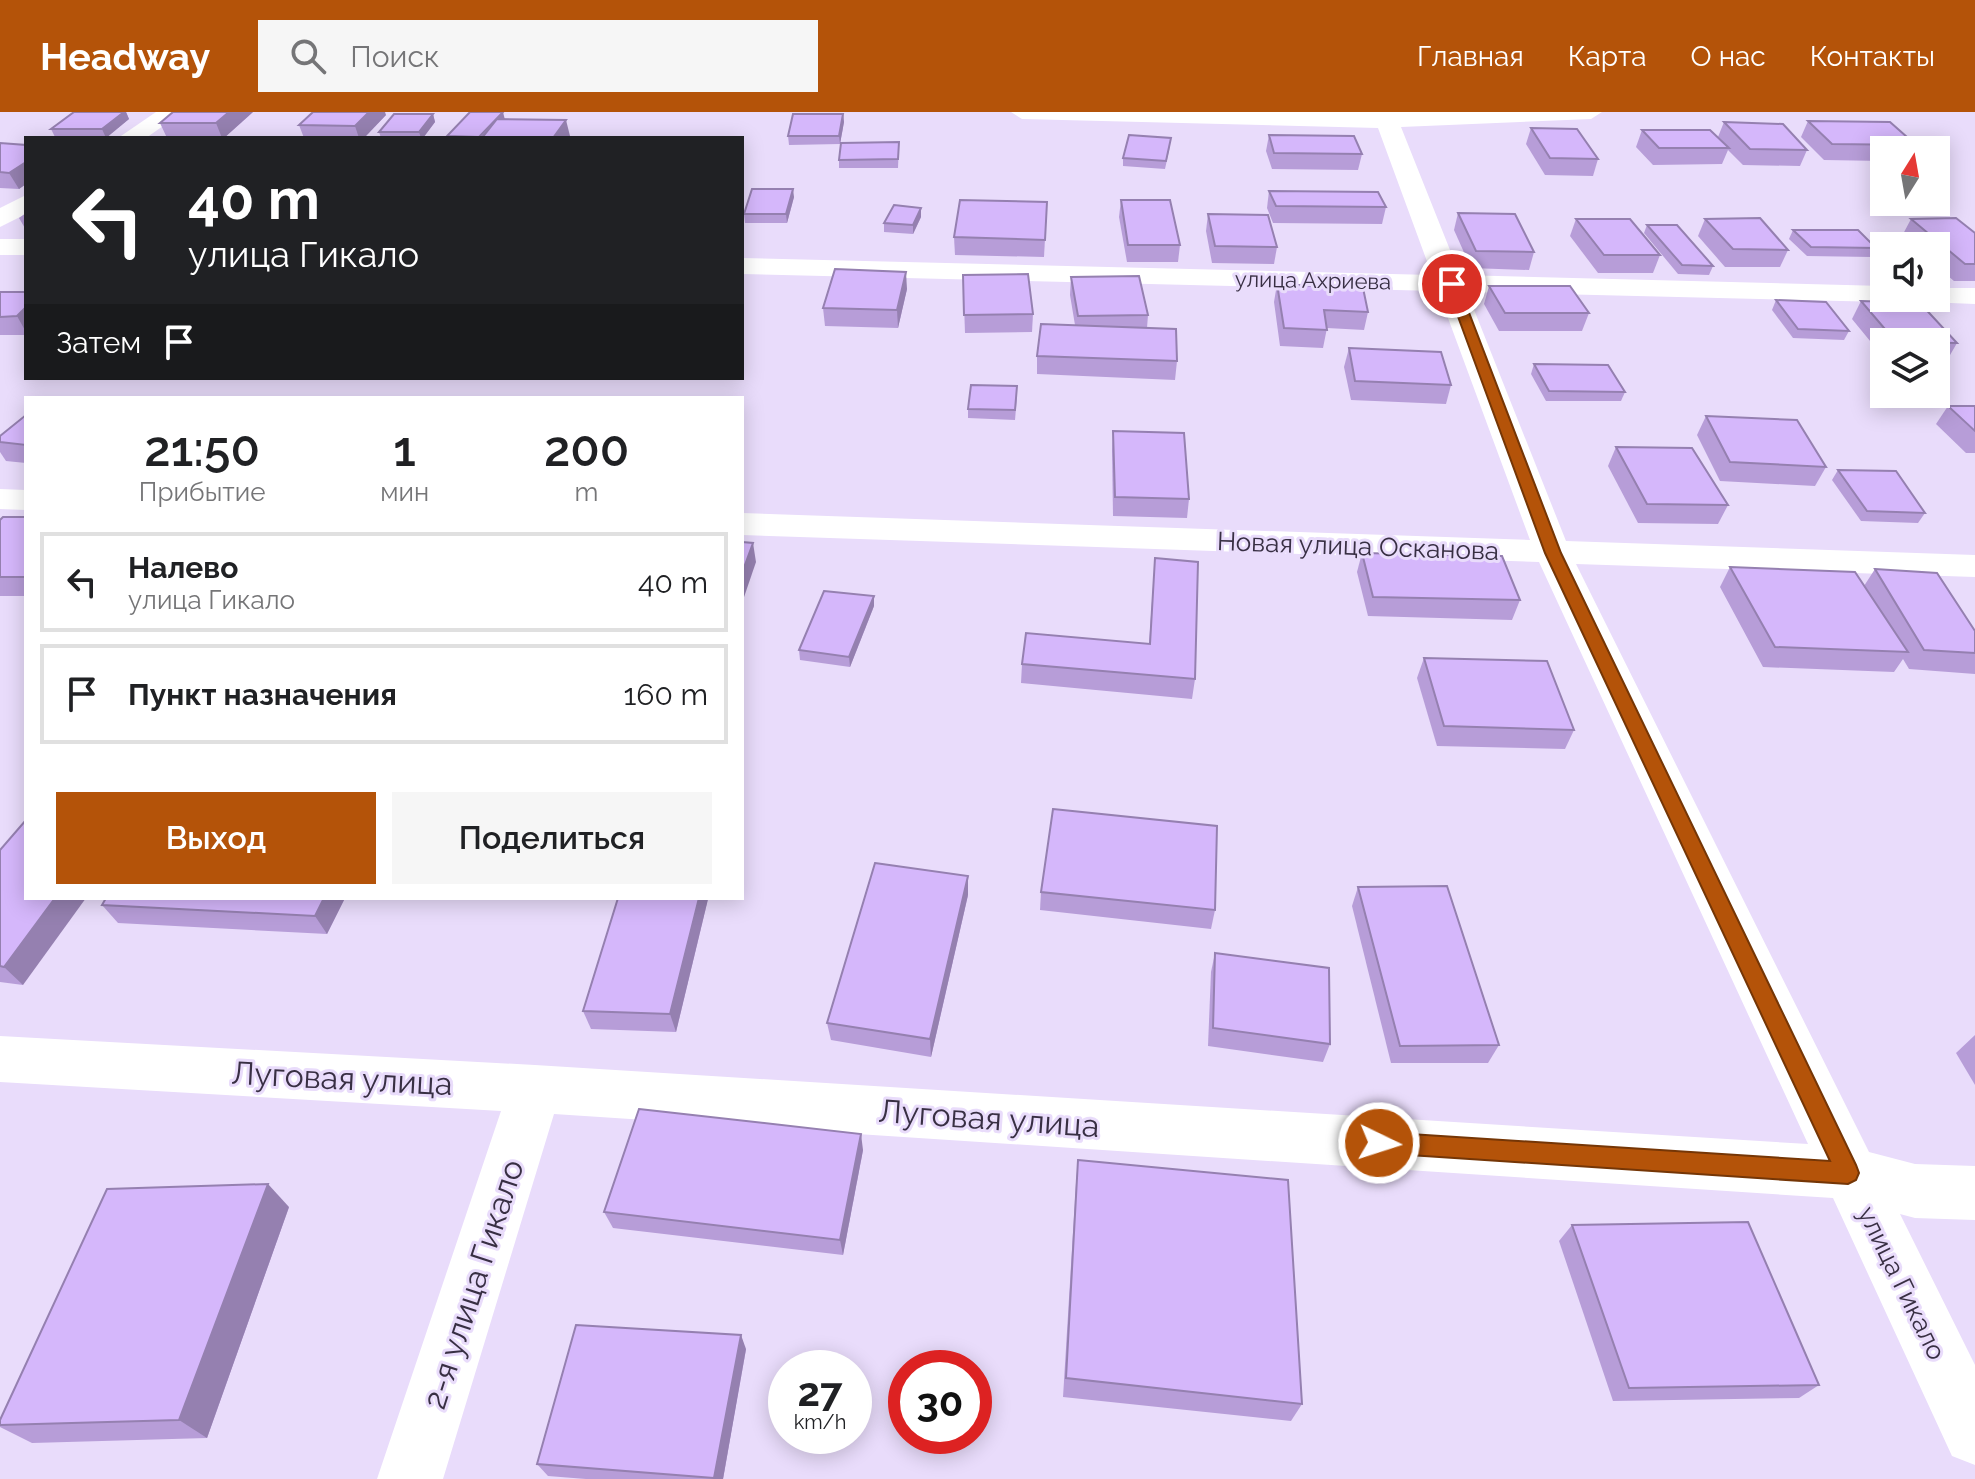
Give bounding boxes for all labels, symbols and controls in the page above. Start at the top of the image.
search box [258,20,818,92]
text: Headway [40,34,210,79]
icon: search [286,34,330,78]
text: Поиск [350,39,439,74]
text: Главная [1417,40,1524,73]
text: Карта [1568,40,1647,73]
text: О нас [1691,40,1766,73]
text: Контакты [1810,40,1935,73]
north arrow [1870,136,1950,216]
map controls [1870,136,1950,408]
text: 40 m [188,166,320,232]
icon: left [56,168,160,272]
button: sound [1870,232,1950,312]
text: улица Гикало [188,233,419,275]
pin [1418,250,1486,318]
icon: arrive [1430,262,1474,306]
street label: улица Ахриева [1235,266,1391,294]
icon: arrive [157,320,201,364]
text: Затем [56,325,141,360]
button: layers [1870,328,1950,408]
text: 21:50 [144,421,260,477]
text: 1 [393,421,416,477]
text: 200 [544,421,629,477]
text: Прибытие [139,477,265,507]
text: мин [380,477,429,507]
text: m [575,477,598,507]
street label: Новая улица Осканова [1216,526,1500,566]
text: Налево [128,550,238,585]
icon: left [60,560,104,604]
text: 40 m [638,565,708,600]
text: улица Гикало [128,585,295,615]
icon: arrive [60,672,104,716]
text: Пункт назначения [128,677,397,712]
text: 160 m [623,677,708,712]
button: Выход [56,792,376,884]
button: Поделиться [392,792,712,884]
street label: Луговая улица [230,1054,454,1102]
street label: Луговая улица [877,1092,1101,1144]
position arrow [1337,1101,1421,1185]
street label: 2-я улица Гикало [415,1155,531,1413]
street label: улица Гикало [1852,1201,1952,1365]
speed limit sign: 30 [888,1350,992,1454]
text: 27 [797,1368,842,1415]
text: km/h [794,1410,846,1434]

